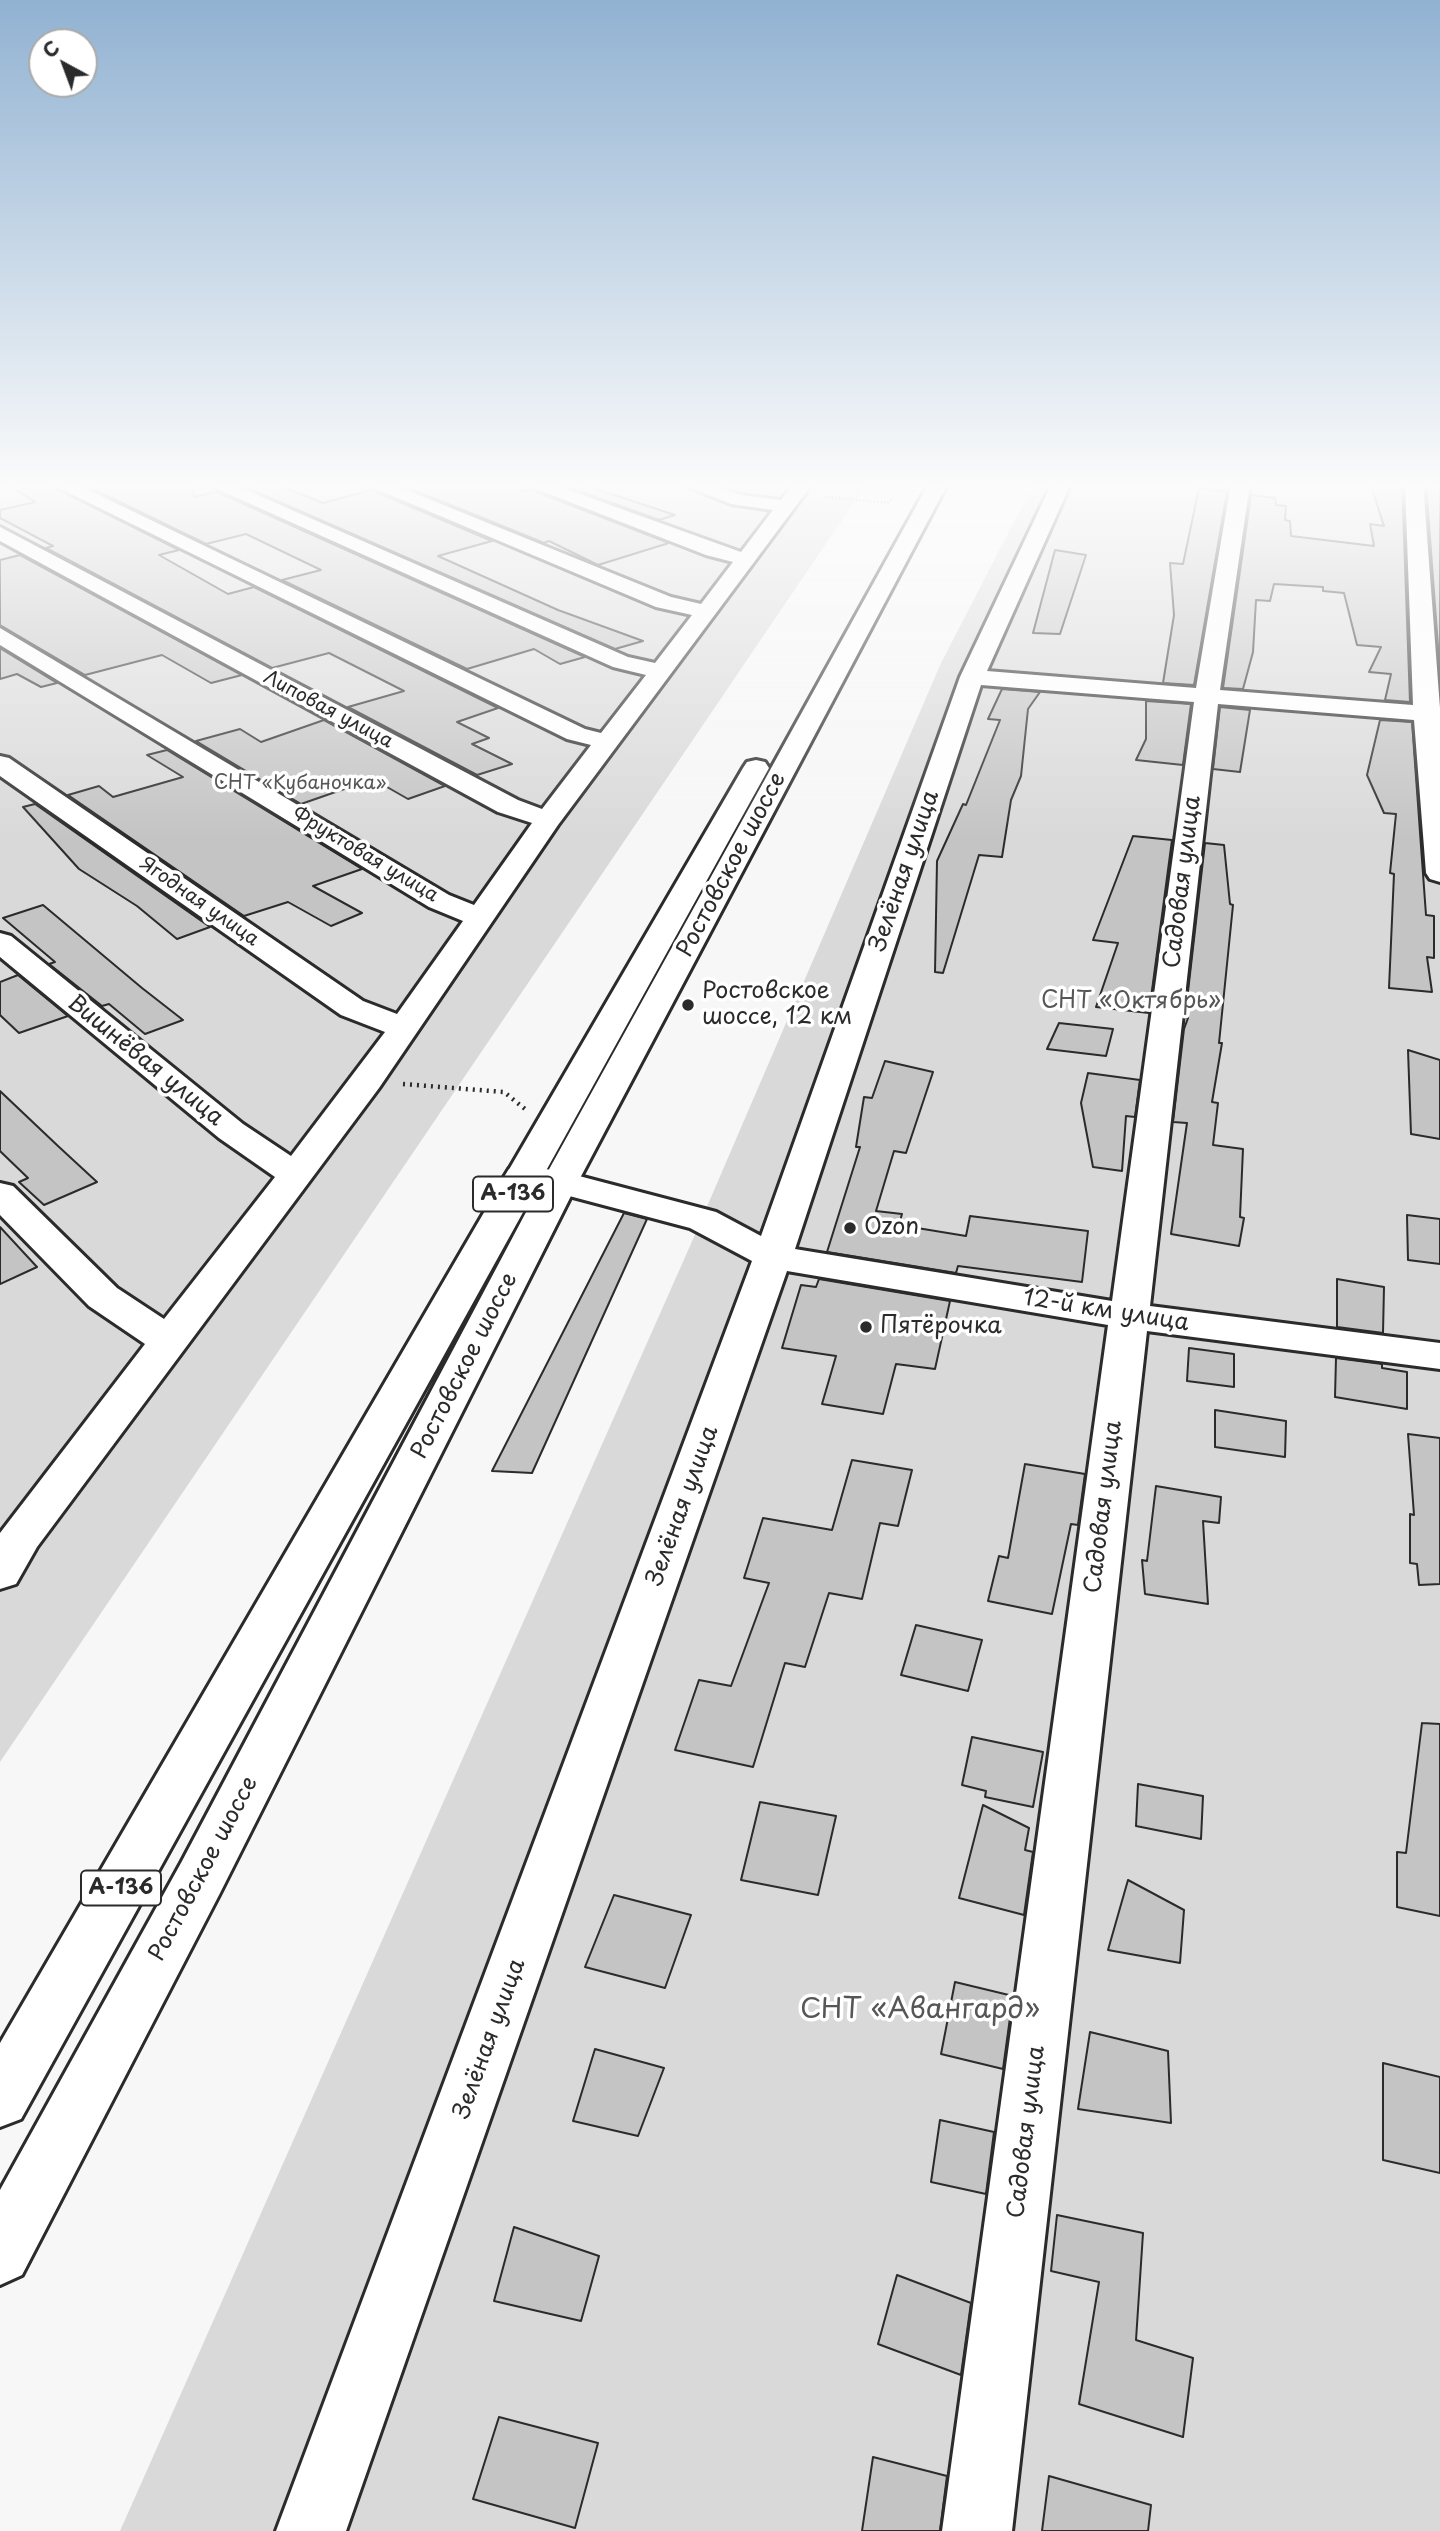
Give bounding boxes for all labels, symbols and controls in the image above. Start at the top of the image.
north arrow [28,28,98,98]
text: С [36,33,65,64]
street label: Липовая улица [260,666,396,754]
street label: Ростовское шоссе [672,768,792,962]
park label: СНТ «Кубаночка» [214,773,386,795]
street label: Зелёная улица [865,787,945,955]
street label: Садовая улица [1159,794,1207,970]
street label: Фруктовая улица [288,803,442,907]
street label: Ягодная улица [135,853,263,951]
place label: Ростовское шоссе, 12 км [702,978,852,1032]
park label: СНТ «Октябрь» [1041,988,1221,1016]
street label: Вишнёвая улица [61,990,229,1132]
marker: Ростовское шоссе, 12 км [680,997,696,1013]
road number: А-136 [473,1176,553,1212]
place label: Ozon [864,1214,919,1242]
marker: Ozon [842,1220,858,1236]
street label: Ростовское шоссе [406,1268,524,1464]
street label: 12-й км улица [1021,1284,1191,1338]
place label: Пятёрочка [880,1313,1002,1341]
marker: Пятёрочка [858,1319,874,1335]
street label: Садовая улица [1080,1419,1128,1595]
street label: Зелёная улица [641,1422,725,1590]
street label: Ростовское шоссе [144,1772,264,1966]
road number: А-136 [81,1870,161,1906]
street label: Зелёная улица [448,1955,532,2123]
park label: СНТ «Авангард» [800,1993,1040,2027]
street label: Садовая улица [1003,2044,1051,2220]

